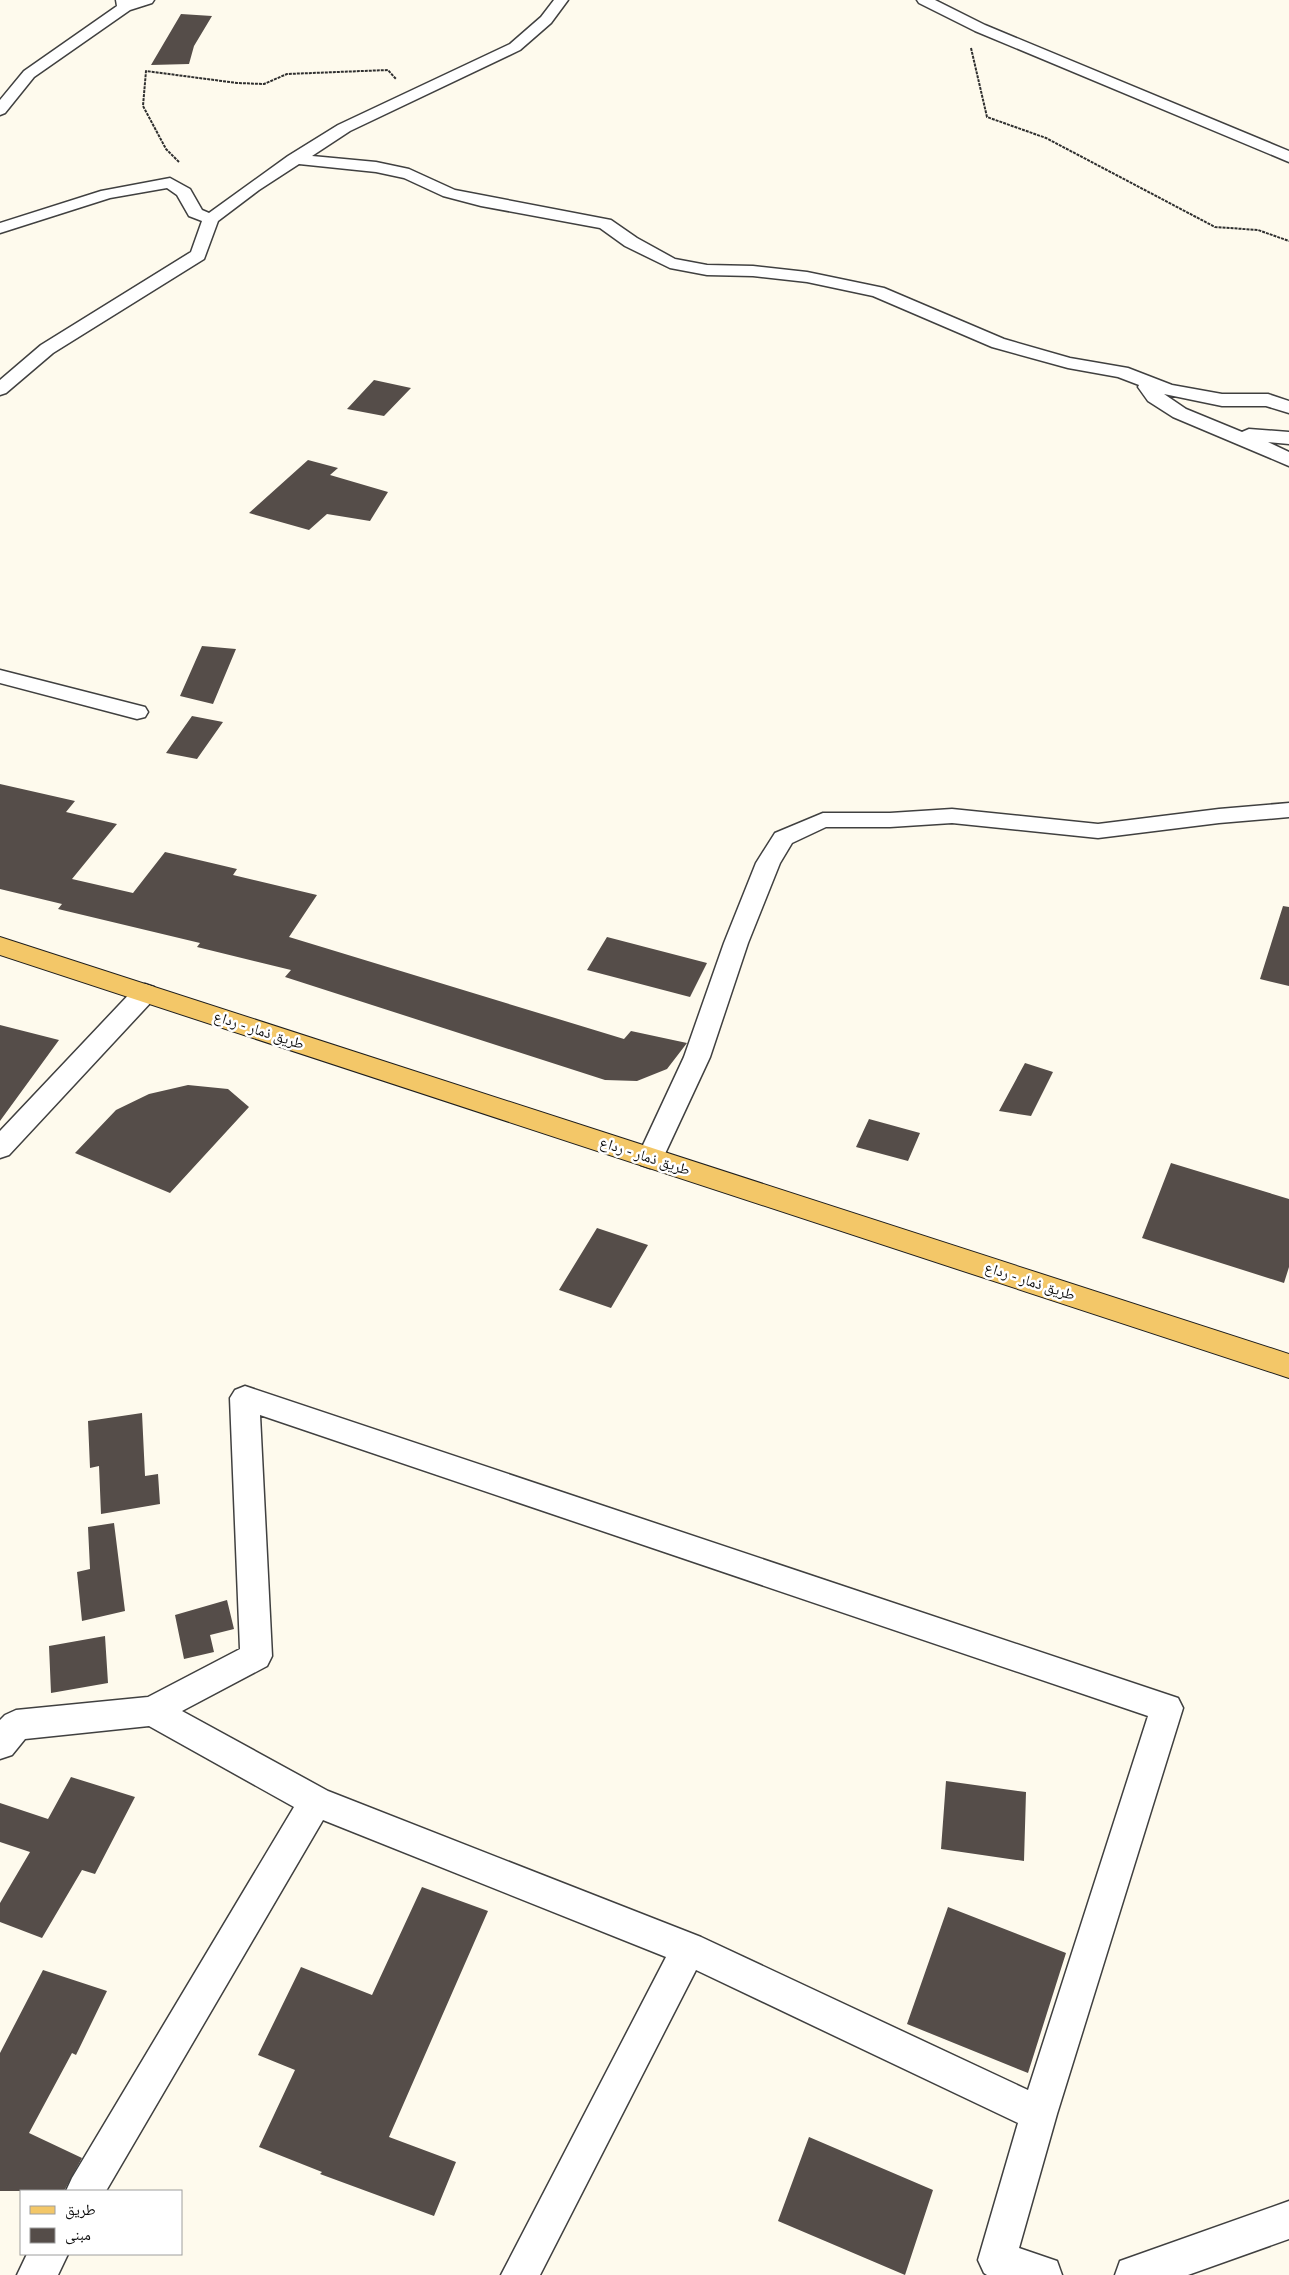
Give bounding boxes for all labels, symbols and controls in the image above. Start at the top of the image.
street label: طريق ذمار - رداع [211,1008,306,1054]
street label: طريق ذمار - رداع [597,1134,692,1180]
street label: طريق ذمار - رداع [982,1259,1077,1305]
legend [20,2190,182,2255]
text: طريق [65,2202,96,2220]
text: مبنى [65,2227,91,2245]

